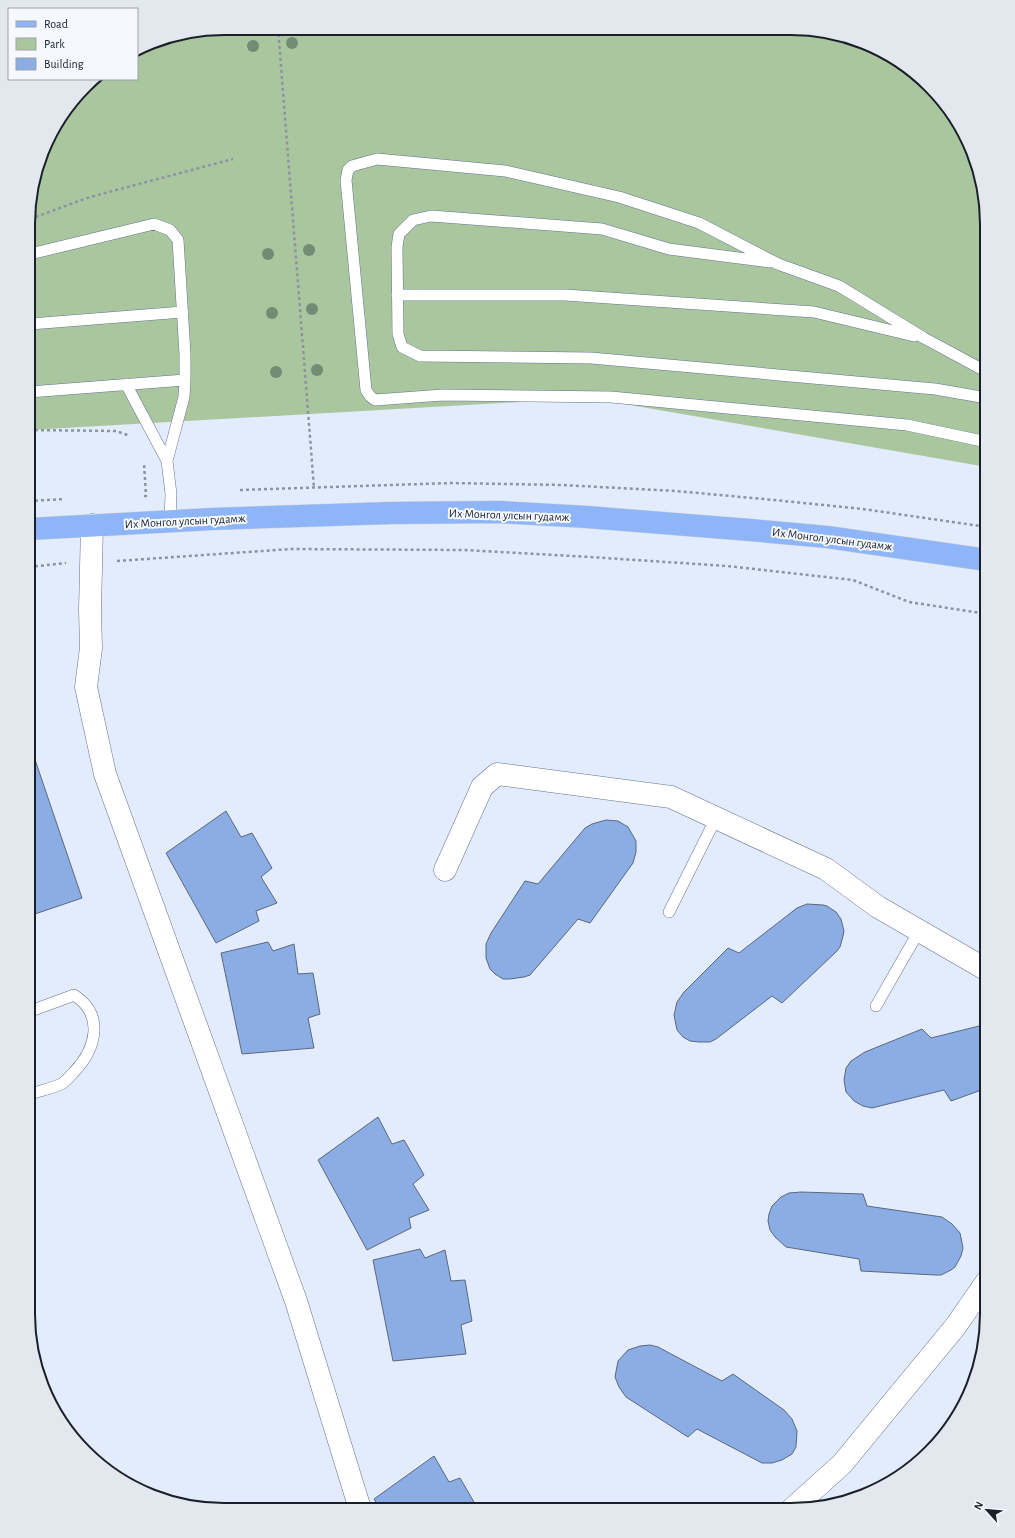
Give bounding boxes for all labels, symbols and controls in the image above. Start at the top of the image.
legend [8,8,138,80]
text: Road [44,18,68,30]
text: Park [44,38,65,50]
text: Building [44,58,84,70]
street label: Их Монгол улсын гудамж [448,507,570,524]
street label: Их Монгол улсын гудамж [124,512,246,531]
street label: Их Монгол улсын гудамж [771,526,893,553]
north arrow [967,1490,1007,1530]
text: N [972,1500,985,1512]

